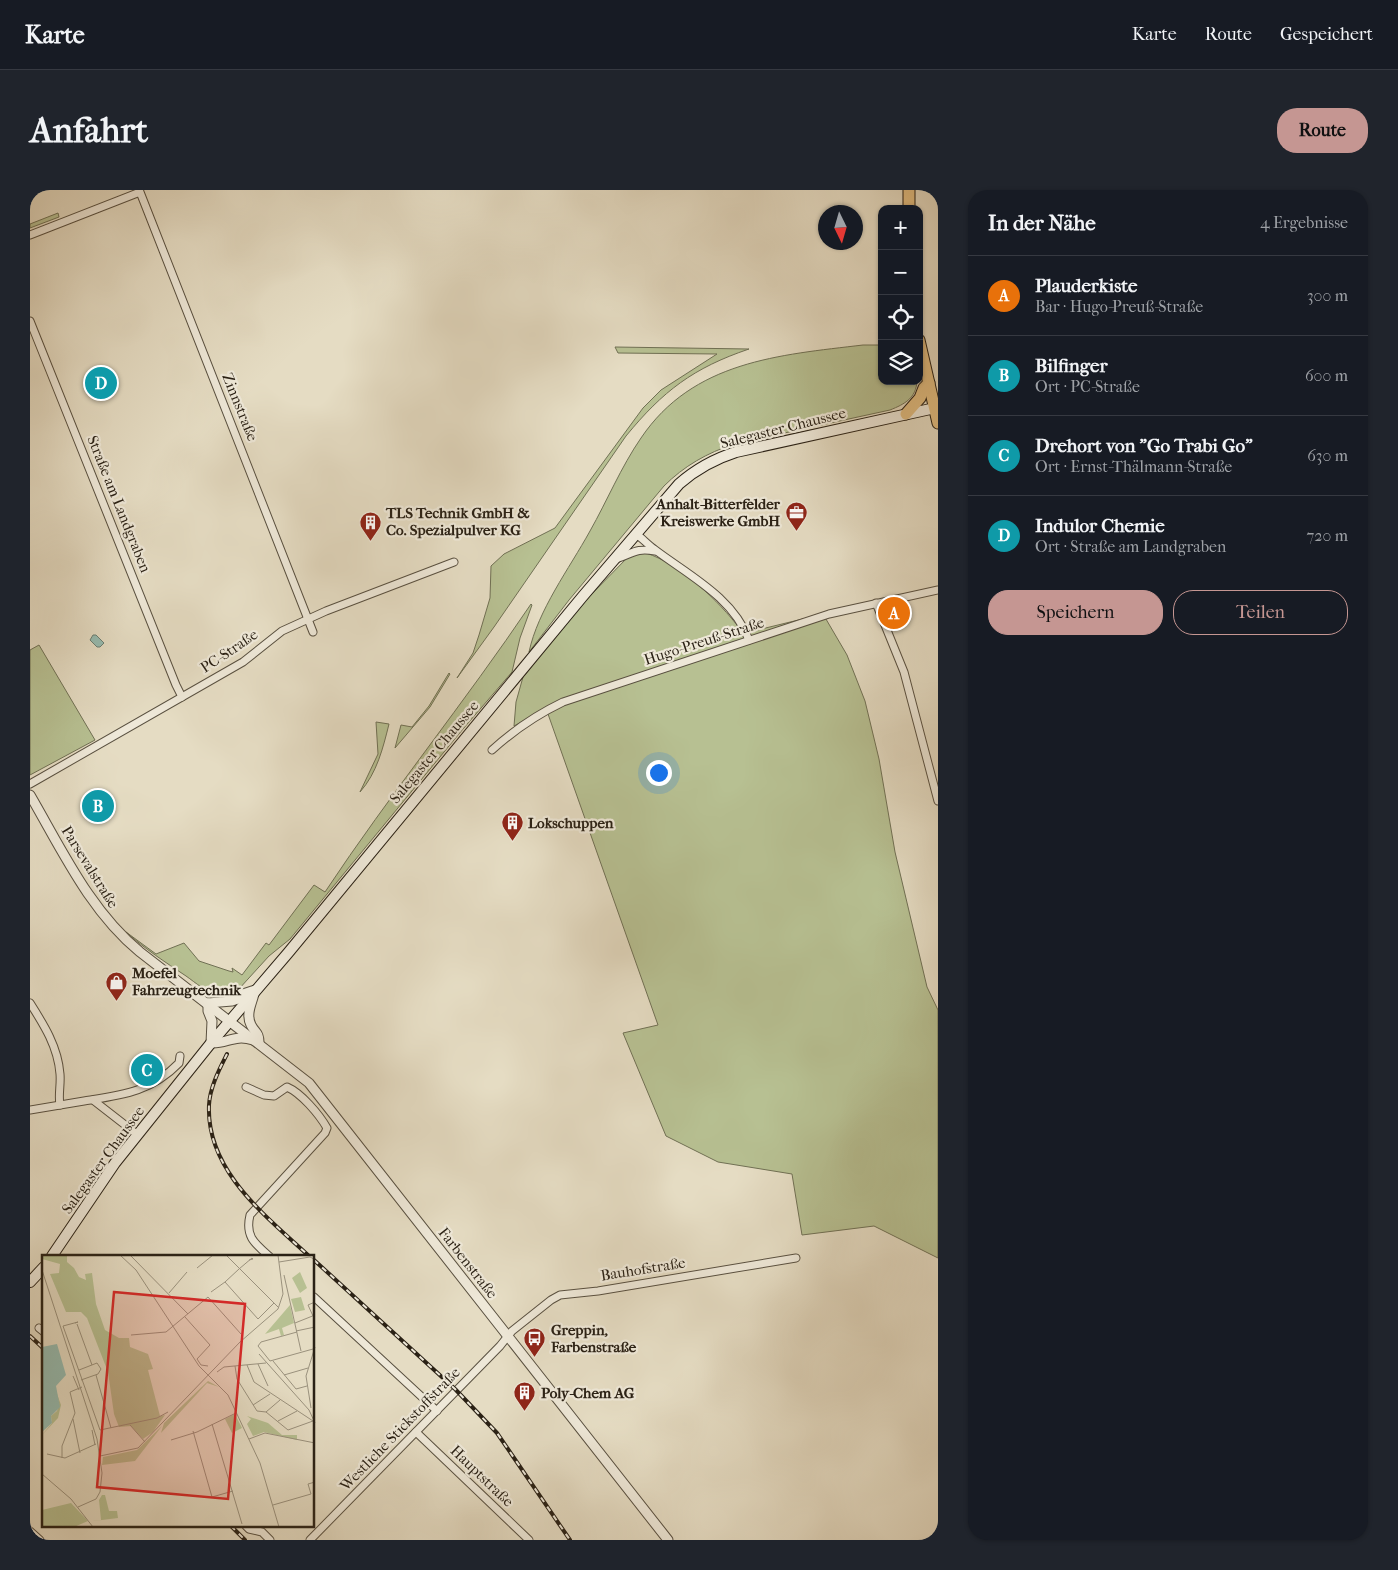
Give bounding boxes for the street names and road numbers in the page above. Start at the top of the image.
street label: Zinnstraße [218,370,262,444]
street label: Salegaster Chaussee [718,404,848,452]
street label: Straße am Landgraben [83,433,155,575]
street label: Hugo-Preuß-Straße [642,613,767,669]
street label: PC-Straße [197,625,261,677]
street label: Salegaster Chaussee [386,696,483,807]
street label: Parsevalstraße [58,823,123,912]
street label: Salegaster Chaussee [58,1102,148,1217]
street label: Farbenstraße [435,1224,502,1303]
street label: Bauhofstraße [599,1253,687,1285]
street label: Westliche Stickstoffstraße [336,1363,464,1495]
street label: Hauptstraße [447,1442,518,1511]

